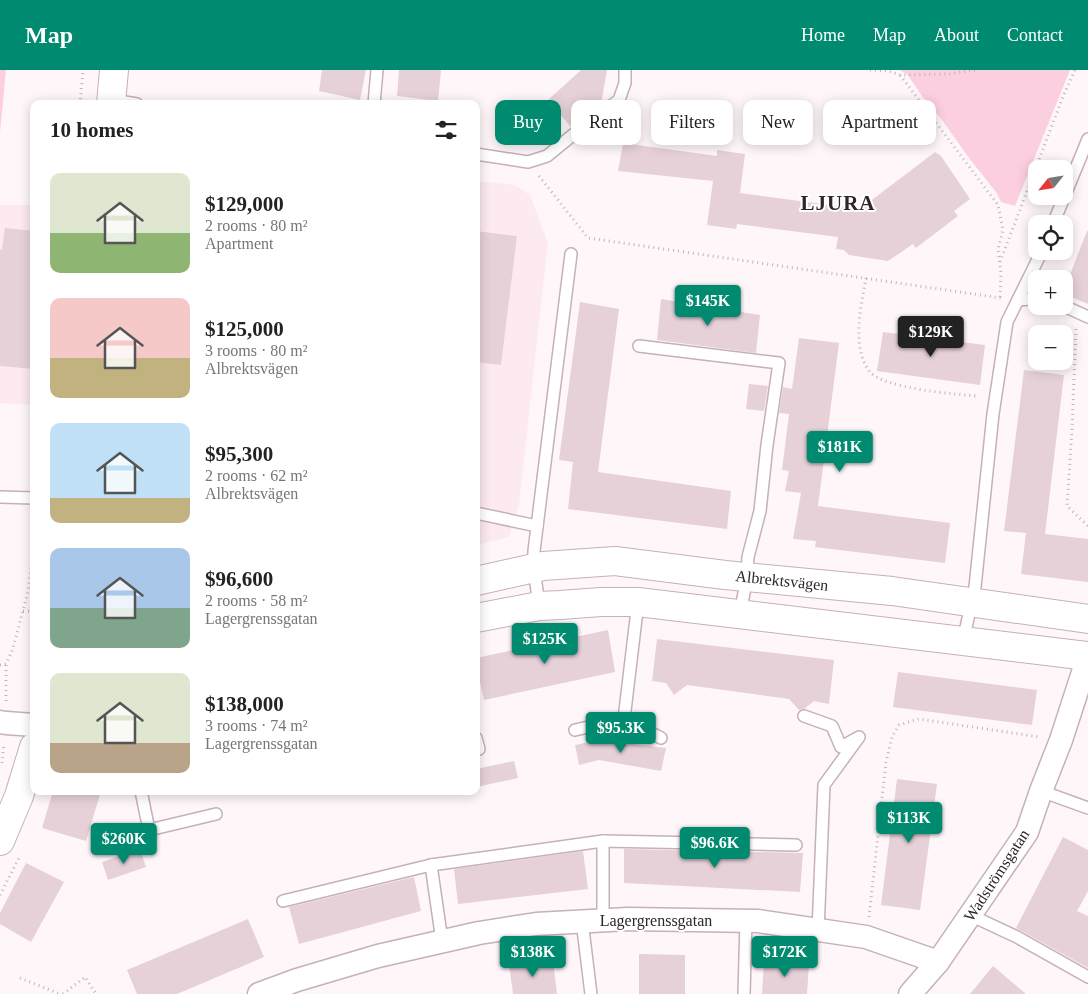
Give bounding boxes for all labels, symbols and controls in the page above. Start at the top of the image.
text: Map [25,22,73,48]
text: Home [801,25,845,45]
text: Map [873,25,906,45]
text: About [934,25,979,45]
text: Contact [1007,25,1063,45]
chip: Buy [495,100,561,145]
chip: Rent [571,100,641,145]
chip: Filters [651,100,733,145]
chip: New [743,100,813,145]
chip: Apartment [823,100,936,145]
icon: filters [432,116,460,144]
text: 10 homes [50,118,133,142]
north arrow [1028,160,1072,205]
map controls [1028,160,1073,370]
district label: LJURA [800,191,876,215]
text: $129,000 [205,192,284,216]
icon: home [90,193,150,253]
button: locate [1028,215,1073,260]
text: 2 rooms · 80 m² [205,217,308,234]
text: Apartment [205,235,273,252]
button: + [1028,270,1073,315]
pin: $145K [673,284,743,327]
text: $145K [686,292,730,309]
pin: $129K [896,316,966,358]
text: $125,000 [205,317,284,341]
icon: home [90,318,150,378]
text: $129K [909,323,953,340]
button: − [1028,325,1073,370]
text: 3 rooms · 80 m² [205,342,308,359]
text: Albrektsvägen [205,360,298,377]
pin: $181K [805,430,875,473]
text: $181K [818,438,862,455]
text: $95,300 [205,442,273,466]
icon: home [90,443,150,503]
text: 2 rooms · 62 m² [205,467,308,484]
text: Albrektsvägen [205,485,298,502]
text: $96,600 [205,567,273,591]
street label: Albrektsvägen [735,567,829,595]
icon: home [90,568,150,628]
text: 2 rooms · 58 m² [205,592,308,609]
text: Lagergrenssgatan [205,610,318,627]
pin: $125K [510,622,580,665]
text: $125K [523,630,567,647]
text: $138,000 [205,692,284,716]
icon: home [90,693,150,753]
pin: $95.3K [580,712,662,754]
text: 3 rooms · 74 m² [205,717,308,734]
text: $95.3K [597,719,645,736]
text: Lagergrenssgatan [205,735,318,752]
pin: $113K [874,802,944,844]
text: $113K [887,809,931,826]
pin: $260K [89,822,159,865]
pin: $96.6K [674,826,756,869]
street label: Wadströmsgatan [960,826,1033,925]
text: $260K [102,830,146,847]
text: $96.6K [691,834,739,851]
street label: Lagergrenssgatan [600,912,712,930]
pin: $138K [498,936,568,978]
pin: $172K [750,936,820,978]
text: $138K [511,943,555,960]
text: $172K [763,943,807,960]

